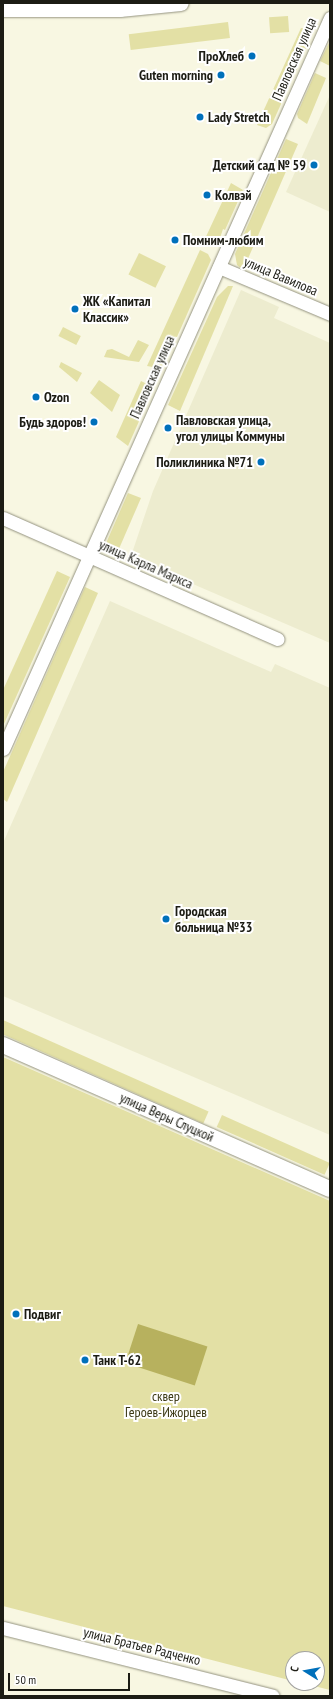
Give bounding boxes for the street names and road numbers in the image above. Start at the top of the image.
street label: Павловская улица [268,15,320,103]
street label: улица Вавилова [242,253,320,299]
street label: Павловская улица [126,333,178,421]
street label: улица Карла Маркса [96,536,196,592]
street label: улица Веры Слуцкой [117,1089,217,1145]
street label: улица Братьев Радченко [82,1623,202,1669]

